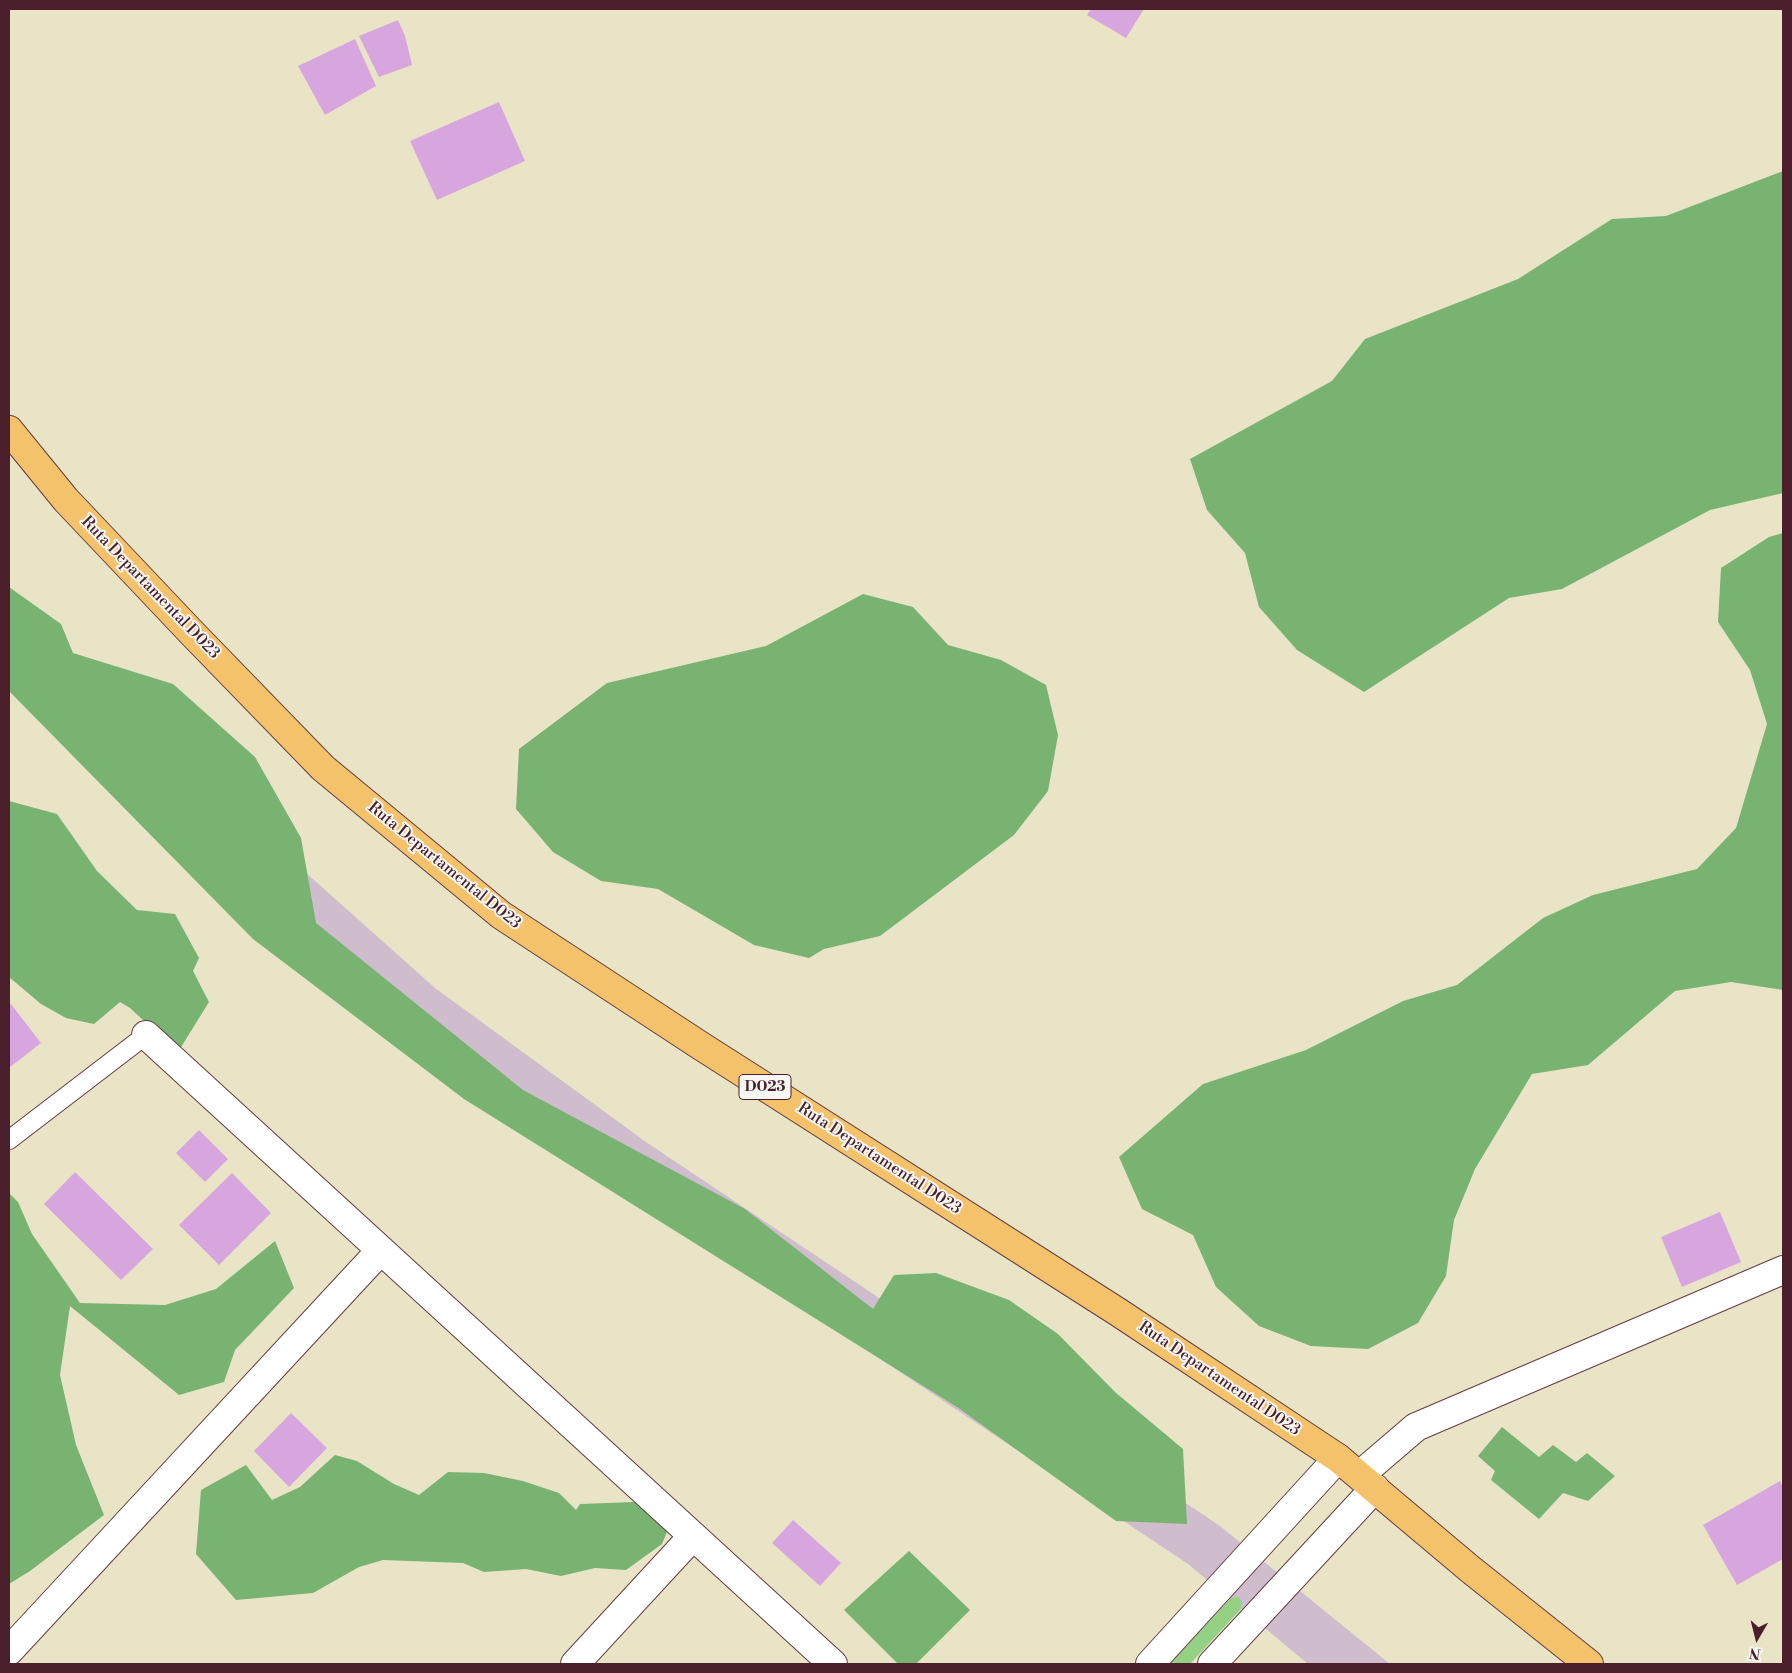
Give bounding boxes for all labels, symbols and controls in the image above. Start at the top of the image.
street label: Ruta Departamental D023 [77,513,223,663]
street label: Ruta Departamental D023 [364,798,524,934]
road number: D023 [739,1074,791,1100]
street label: Ruta Departamental D023 [794,1099,964,1219]
street label: Ruta Departamental D023 [1134,1318,1304,1440]
north arrow [1732,1613,1782,1663]
text: N [1748,1643,1762,1663]

